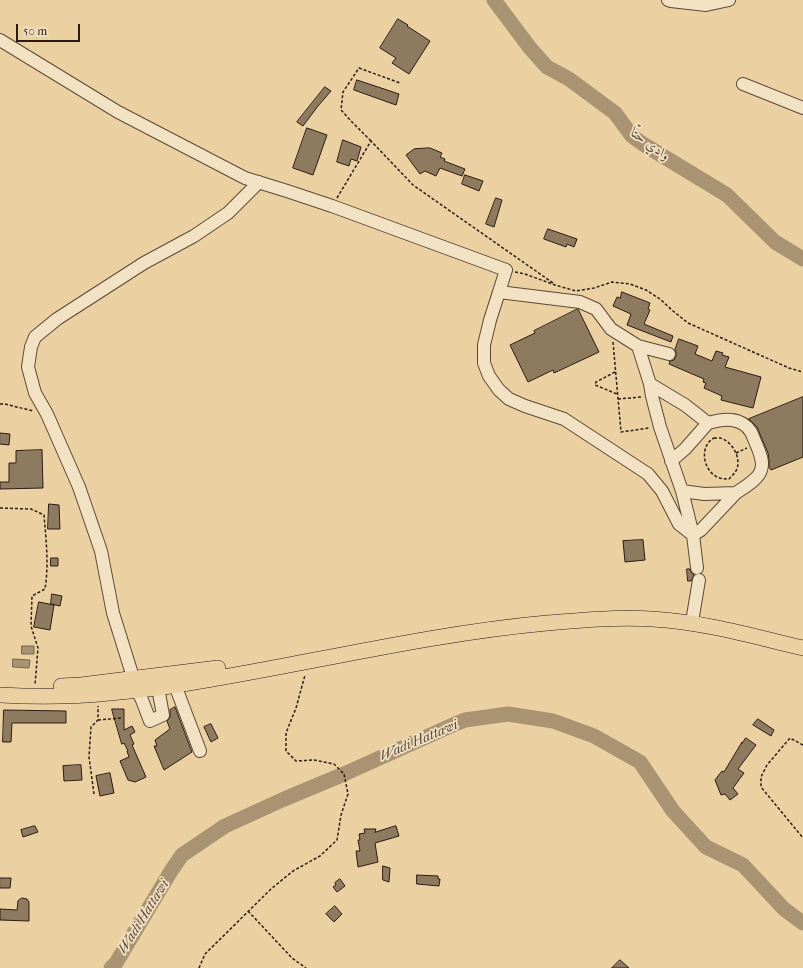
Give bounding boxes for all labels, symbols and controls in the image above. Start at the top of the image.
scale bar [18,16,82,42]
text: 50 m [23,24,47,38]
water label: وادي حتّا [627,125,673,165]
water label: Wadi Hattawi [377,717,461,765]
water label: Wadi Hattawi [115,877,173,957]

